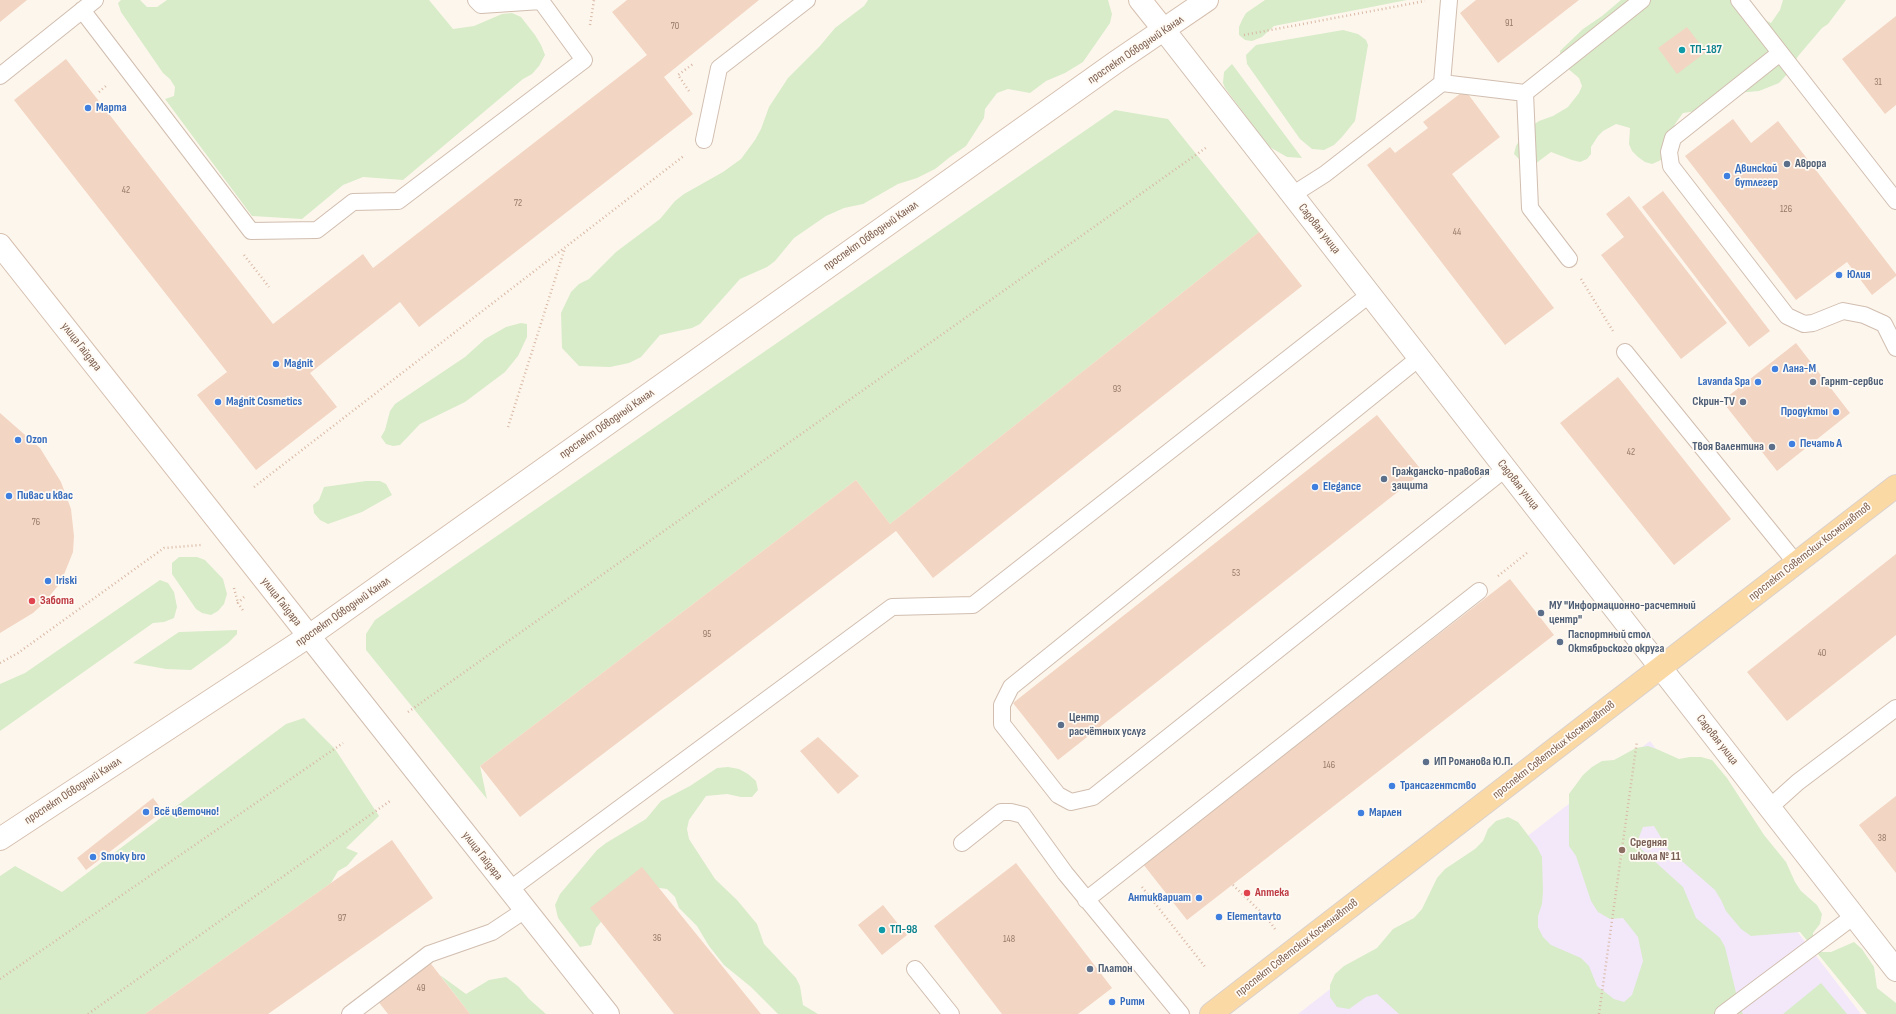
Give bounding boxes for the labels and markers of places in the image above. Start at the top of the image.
place label: ТП-187 [1690,43,1722,57]
marker: ТП-187 [1677,45,1687,55]
place label: Марта [96,101,127,115]
marker: Марта [83,103,93,113]
place label: Аврора [1795,157,1826,171]
marker: Аврора [1782,159,1792,169]
place label: Двинской бутлегер [1735,162,1778,190]
marker: Двинской бутлегер [1722,171,1732,181]
place label: Юлия [1847,268,1871,282]
marker: Юлия [1834,270,1844,280]
place label: Magnit [284,357,313,371]
marker: Magnit [271,359,281,369]
place label: Лана-М [1783,362,1816,376]
marker: Лана-М [1770,364,1780,374]
place label: Lavanda Spa [1698,375,1750,389]
place label: Гарнт-сервис [1821,375,1884,389]
marker: Lavanda Spa [1753,377,1763,387]
marker: Гарнт-сервис [1808,377,1818,387]
place label: Magnit Cosmetics [226,395,302,409]
place label: Скрин-TV [1692,395,1735,409]
marker: Magnit Cosmetics [213,397,223,407]
marker: Скрин-TV [1738,397,1748,407]
place label: Продукты [1781,405,1828,419]
marker: Продукты [1831,407,1841,417]
place label: Ozon [26,433,47,447]
marker: Ozon [13,435,23,445]
place label: Печать А [1800,437,1842,451]
marker: Печать А [1787,439,1797,449]
place label: Твоя Валентина [1692,440,1764,454]
marker: Твоя Валентина [1767,442,1777,452]
place label: Гражданско-правовая защита [1392,465,1489,493]
marker: Гражданско-правовая защита [1379,474,1389,484]
place label: Elegance [1323,480,1361,494]
marker: Elegance [1310,482,1320,492]
place label: Пивас и квас [17,489,73,503]
marker: Пивас и квас [4,491,14,501]
place label: Iriski [56,574,77,588]
marker: Iriski [43,576,53,586]
place label: Забота [40,594,74,608]
marker: Забота [27,596,37,606]
place label: МУ "Информационно-расчетный центр" [1549,599,1696,627]
marker: МУ "Информационно-расчетный центр" [1536,608,1546,618]
place label: Паспортный стол Октябрьского округа [1568,628,1664,656]
marker: Паспортный стол Октябрьского округа [1555,637,1565,647]
place label: Центр расчётных услуг [1069,711,1146,739]
marker: Центр расчётных услуг [1056,720,1066,730]
place label: ИП Романова Ю.П. [1434,755,1513,769]
marker: ИП Романова Ю.П. [1421,757,1431,767]
place label: Трансагентство [1400,779,1476,793]
marker: Трансагентство [1387,781,1397,791]
place label: Всё цветочно! [154,805,219,819]
place label: Марлен [1369,806,1402,820]
marker: Всё цветочно! [141,807,151,817]
marker: Марлен [1356,808,1366,818]
place label: Средняя школа № 11 [1630,836,1680,864]
marker: Средняя школа № 11 [1617,845,1627,855]
place label: Smoky bro [101,850,146,864]
marker: Smoky bro [88,852,98,862]
place label: Аптека [1255,886,1289,900]
marker: Аптека [1242,888,1252,898]
place label: Антиквариат [1128,891,1191,905]
marker: Антиквариат [1194,893,1204,903]
place label: Elementavto [1227,910,1281,924]
marker: Elementavto [1214,912,1224,922]
place label: ТП-98 [890,923,918,937]
marker: ТП-98 [877,925,887,935]
place label: Платон [1098,962,1133,976]
marker: Платон [1085,964,1095,974]
place label: Ритм [1120,995,1145,1009]
marker: Ритм [1107,997,1117,1007]

